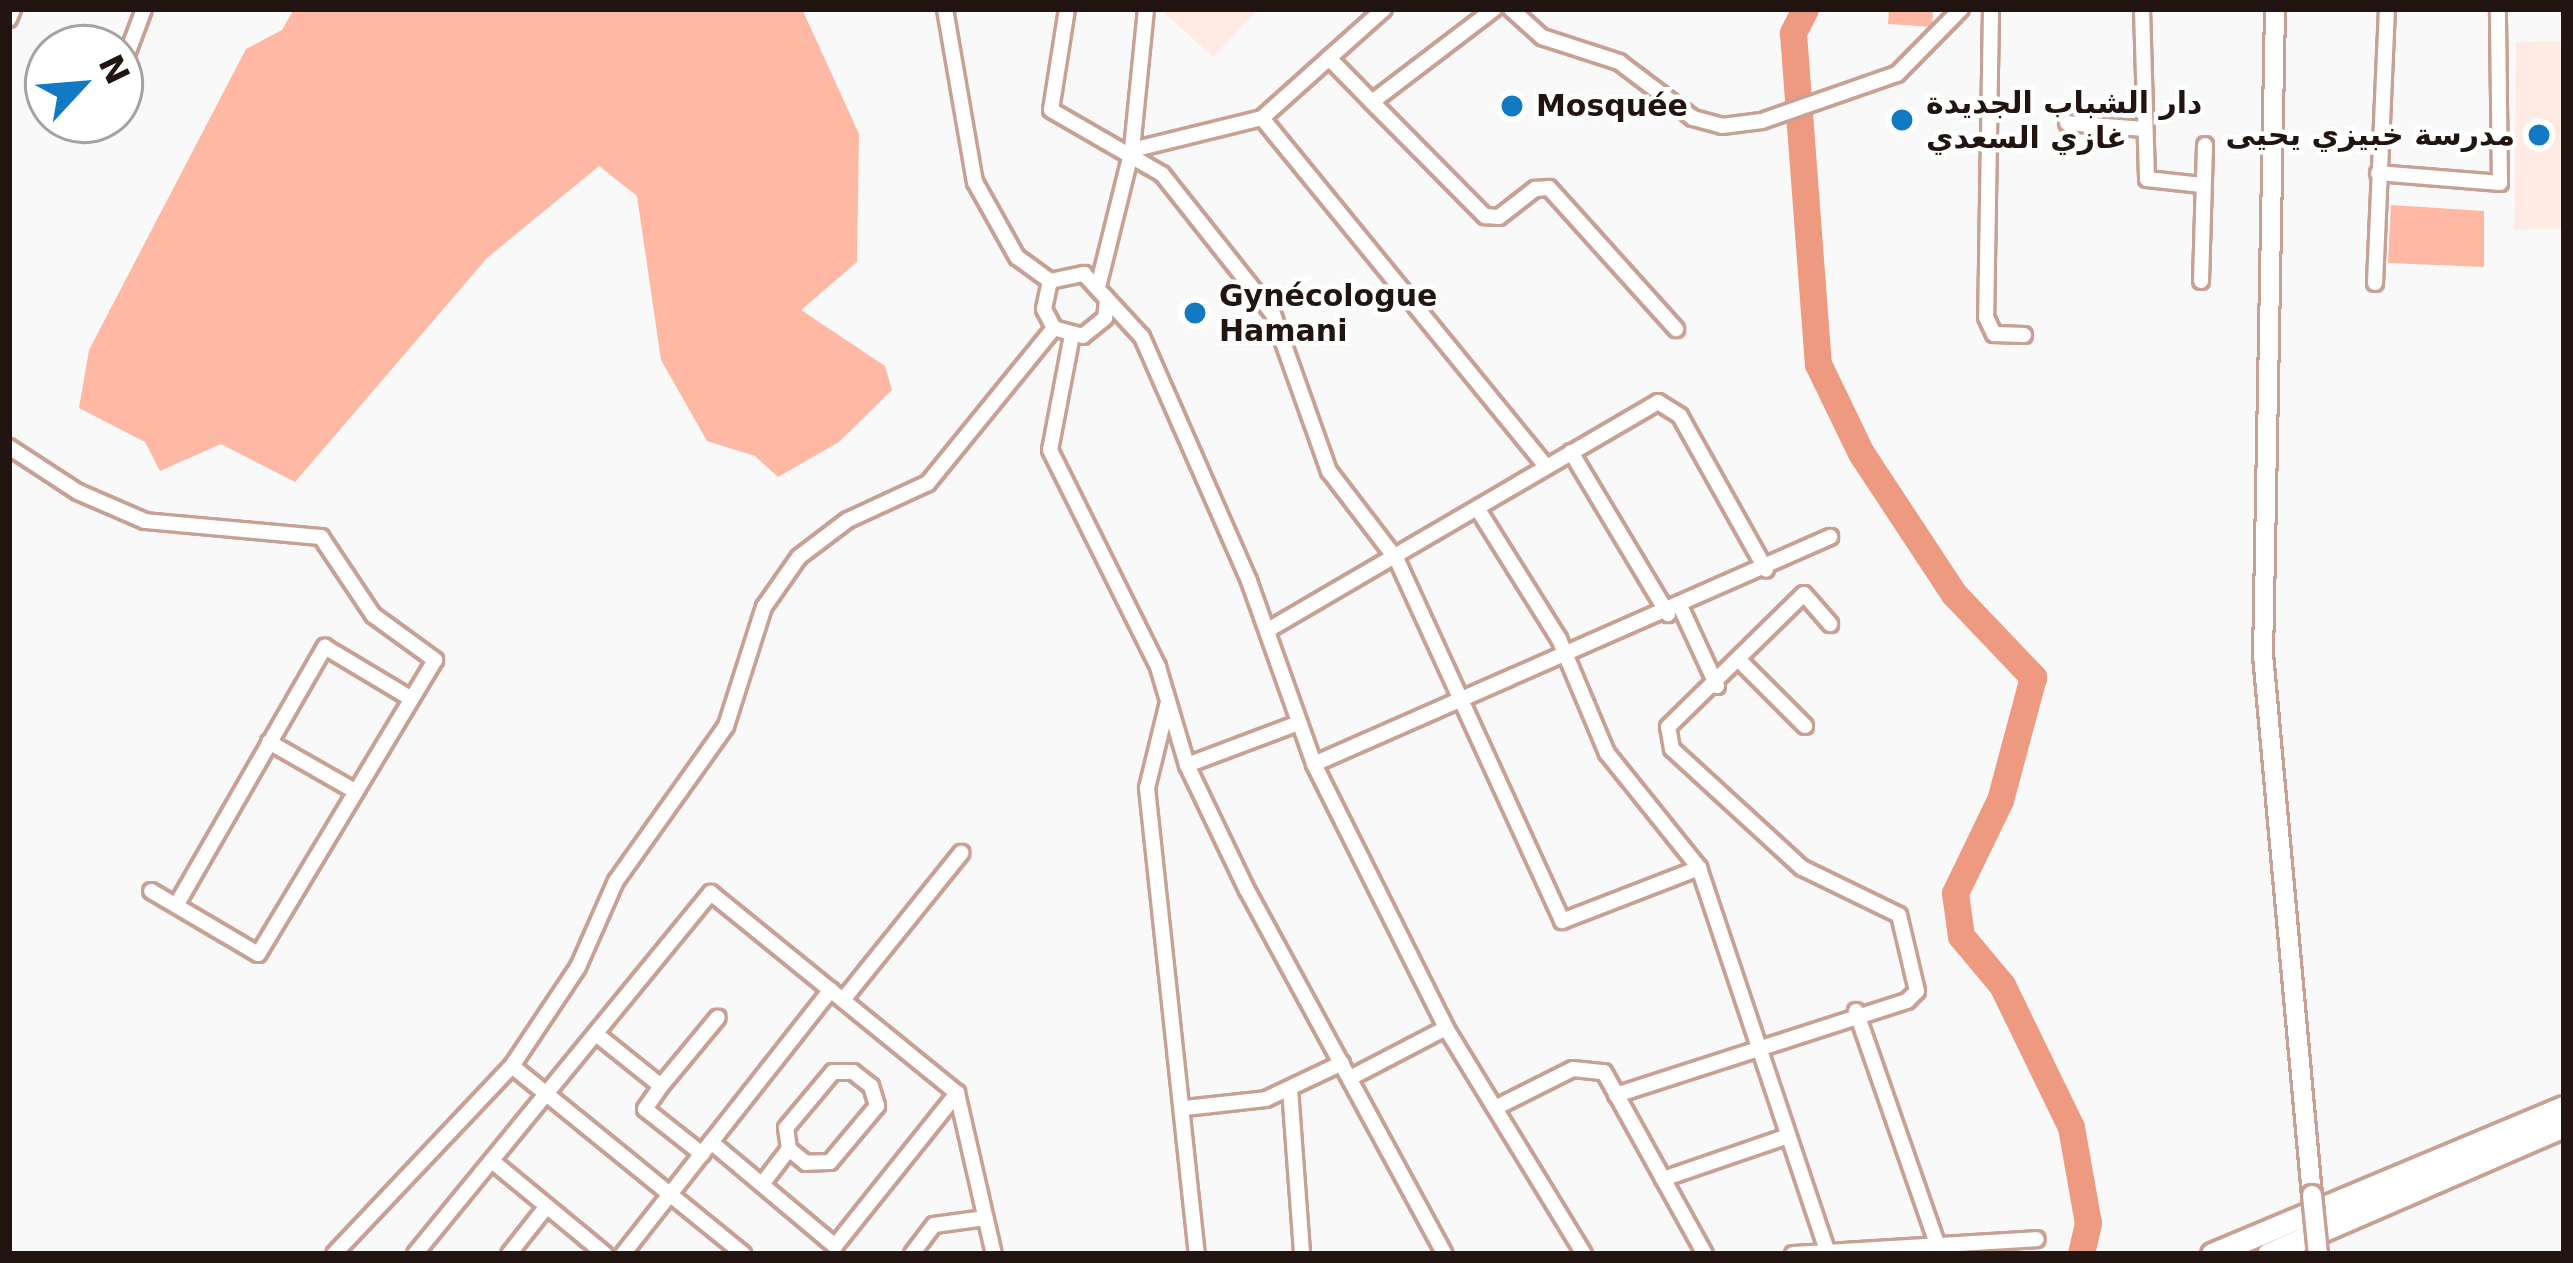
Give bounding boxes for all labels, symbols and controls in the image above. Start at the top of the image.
north arrow [24,24,144,144]
text: N [91,48,138,90]
place label: دار الشباب الجديدة غازي السعدي [1926,85,2202,156]
place label: Mosquée [1536,88,1688,124]
marker: Mosquée [1499,93,1525,119]
marker: دار الشباب الجديدة غازي السعدي [1889,107,1915,133]
place label: مدرسة خبيزي يحيى [2225,117,2515,153]
marker: مدرسة خبيزي يحيى [2526,122,2552,148]
place label: Gynécologue Hamani [1219,278,1437,348]
marker: Gynécologue Hamani [1182,300,1208,326]

